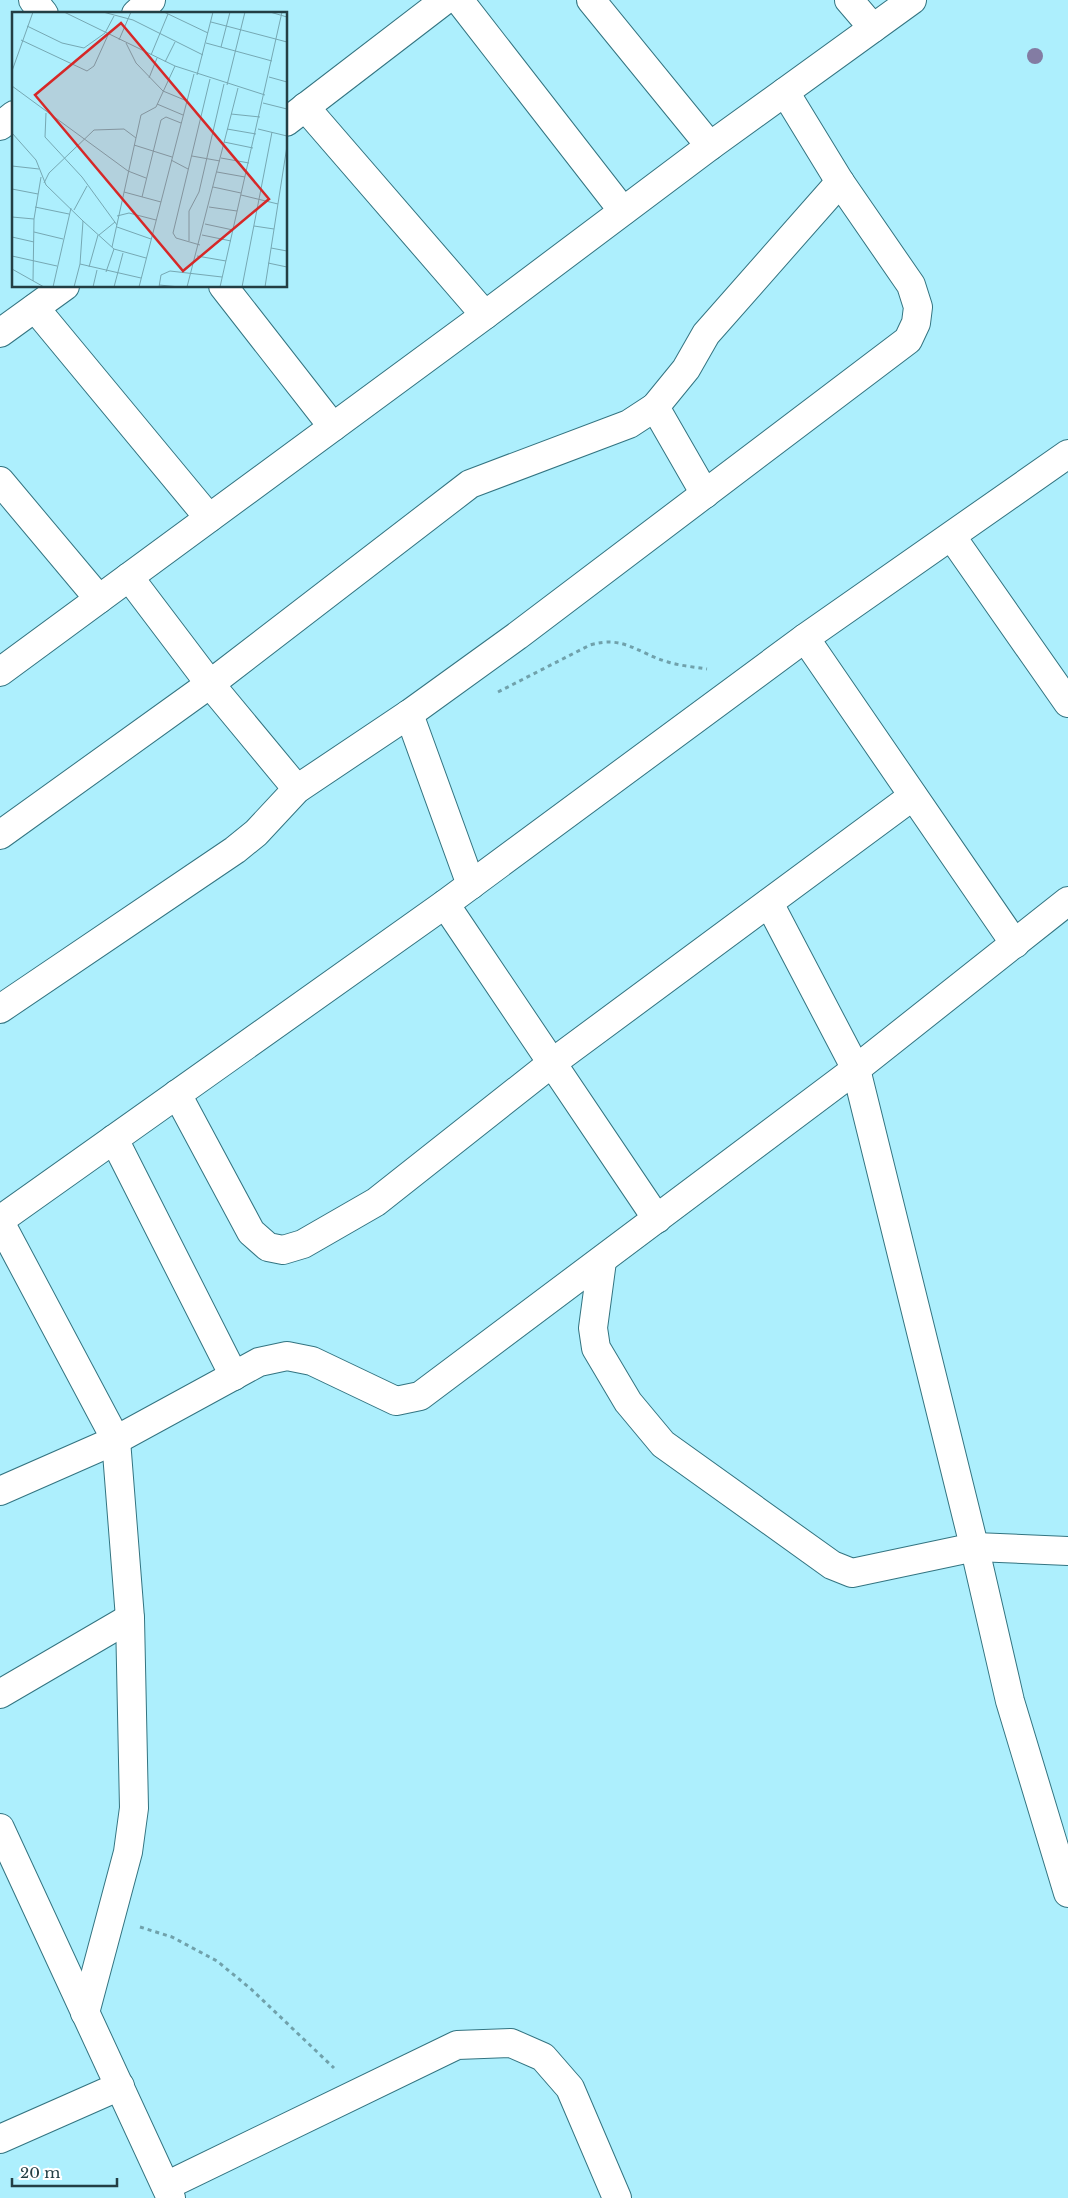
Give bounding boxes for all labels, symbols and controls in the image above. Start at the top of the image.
inset map [12,12,288,288]
scale bar [12,2156,118,2188]
text: 20 m [20,2163,60,2182]

